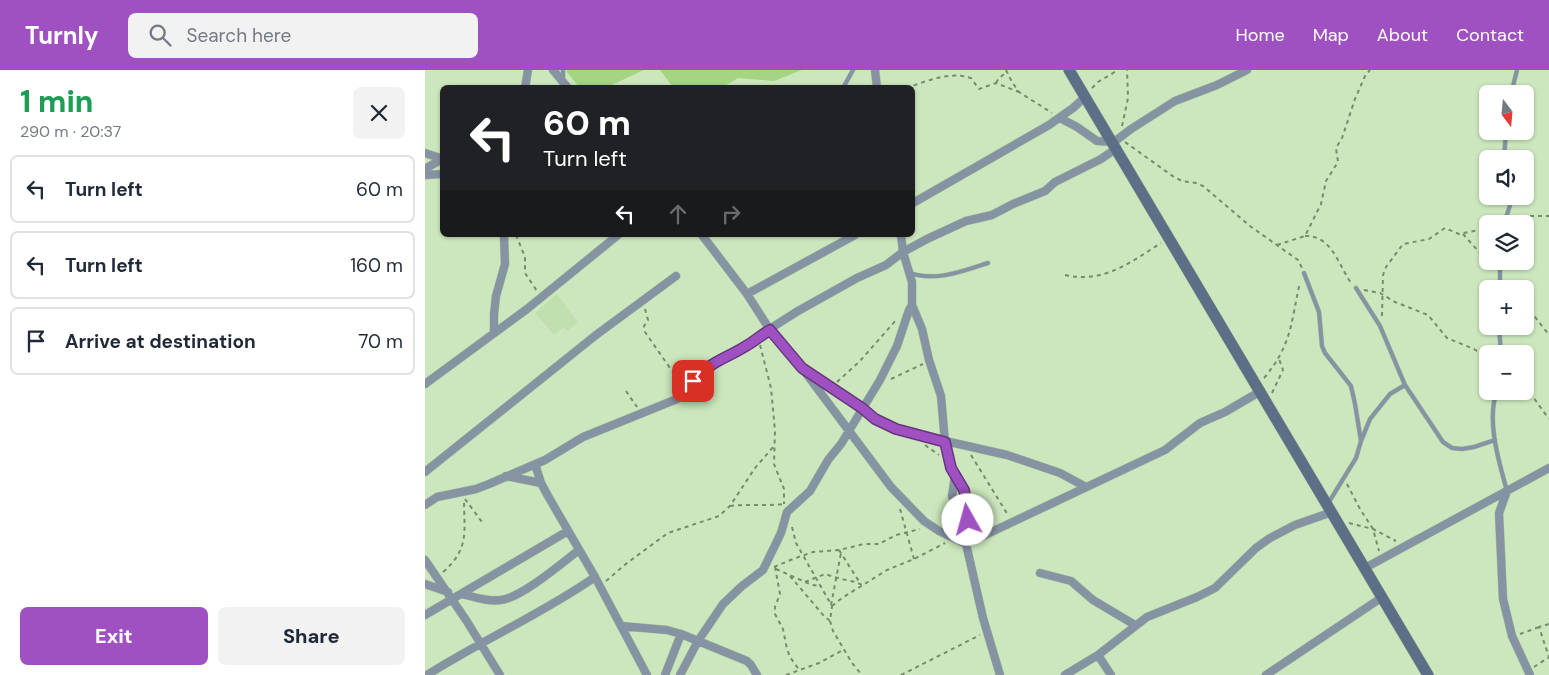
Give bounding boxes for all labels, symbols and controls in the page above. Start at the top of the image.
search box [128,13,478,58]
text: Turnly [25,20,98,51]
icon: search [146,21,174,49]
text: Search here [186,23,291,48]
text: Home [1235,23,1285,47]
text: Map [1313,23,1349,47]
text: About [1377,23,1428,47]
text: Contact [1456,23,1524,47]
text: 1 min [20,82,93,121]
north arrow [1479,85,1534,140]
map controls [1479,85,1534,400]
button: close [353,87,405,139]
text: 60 m [543,100,631,146]
icon: left [460,105,525,170]
text: 290 m · 20:37 [20,121,121,142]
text: Turn left [543,144,627,173]
button: sound [1479,150,1534,205]
icon: left [22,175,50,203]
text: Turn left [65,177,143,202]
text: 60 m [356,177,403,202]
icon: left [611,200,639,228]
icon: ahead [664,200,692,228]
icon: right [717,200,745,228]
button: layers [1479,215,1534,270]
icon: left [22,251,50,279]
text: Turn left [65,253,143,278]
text: 160 m [350,253,403,278]
button: + [1479,280,1534,335]
icon: arrive [22,327,50,355]
text: Arrive at destination [65,329,256,354]
text: 70 m [358,329,403,354]
button: − [1479,345,1534,400]
pin [672,360,714,402]
icon: arrive [679,367,707,395]
position arrow [941,493,993,545]
button: Exit [20,607,208,665]
button: Share [218,607,405,665]

